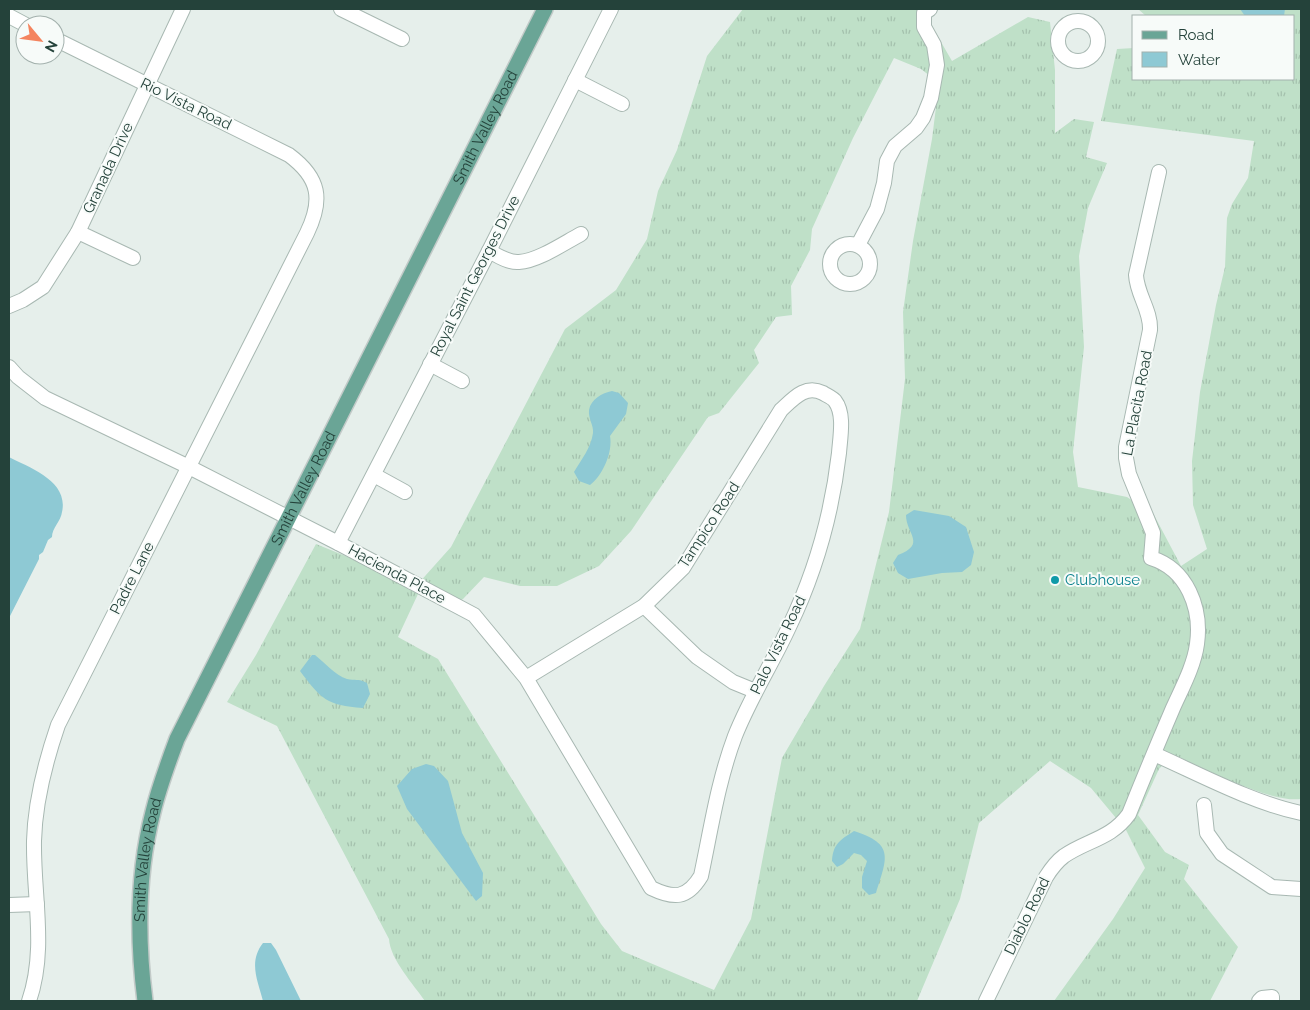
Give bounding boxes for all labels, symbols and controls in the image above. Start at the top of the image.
north arrow [15,15,65,65]
legend [1132,15,1295,80]
text: Road [1178,26,1214,44]
text: N [42,38,61,55]
text: Water [1178,51,1221,69]
street label: Smith Valley Road [449,68,521,187]
street label: Rio Vista Road [138,74,234,134]
street label: Granada Drive [79,120,137,216]
street label: Royal Saint Georges Drive [427,192,524,360]
street label: La Placita Road [1118,349,1156,457]
street label: Smith Valley Road [267,428,340,548]
street label: Tampico Road [675,479,743,571]
street label: Padre Lane [106,539,158,617]
street label: Hacienda Place [345,541,449,607]
place label: Clubhouse [1065,571,1140,589]
marker: Clubhouse [1049,574,1061,586]
street label: Palo Vista Road [746,593,810,697]
street label: Smith Valley Road [131,796,165,922]
street label: Diablo Road [1000,874,1054,958]

